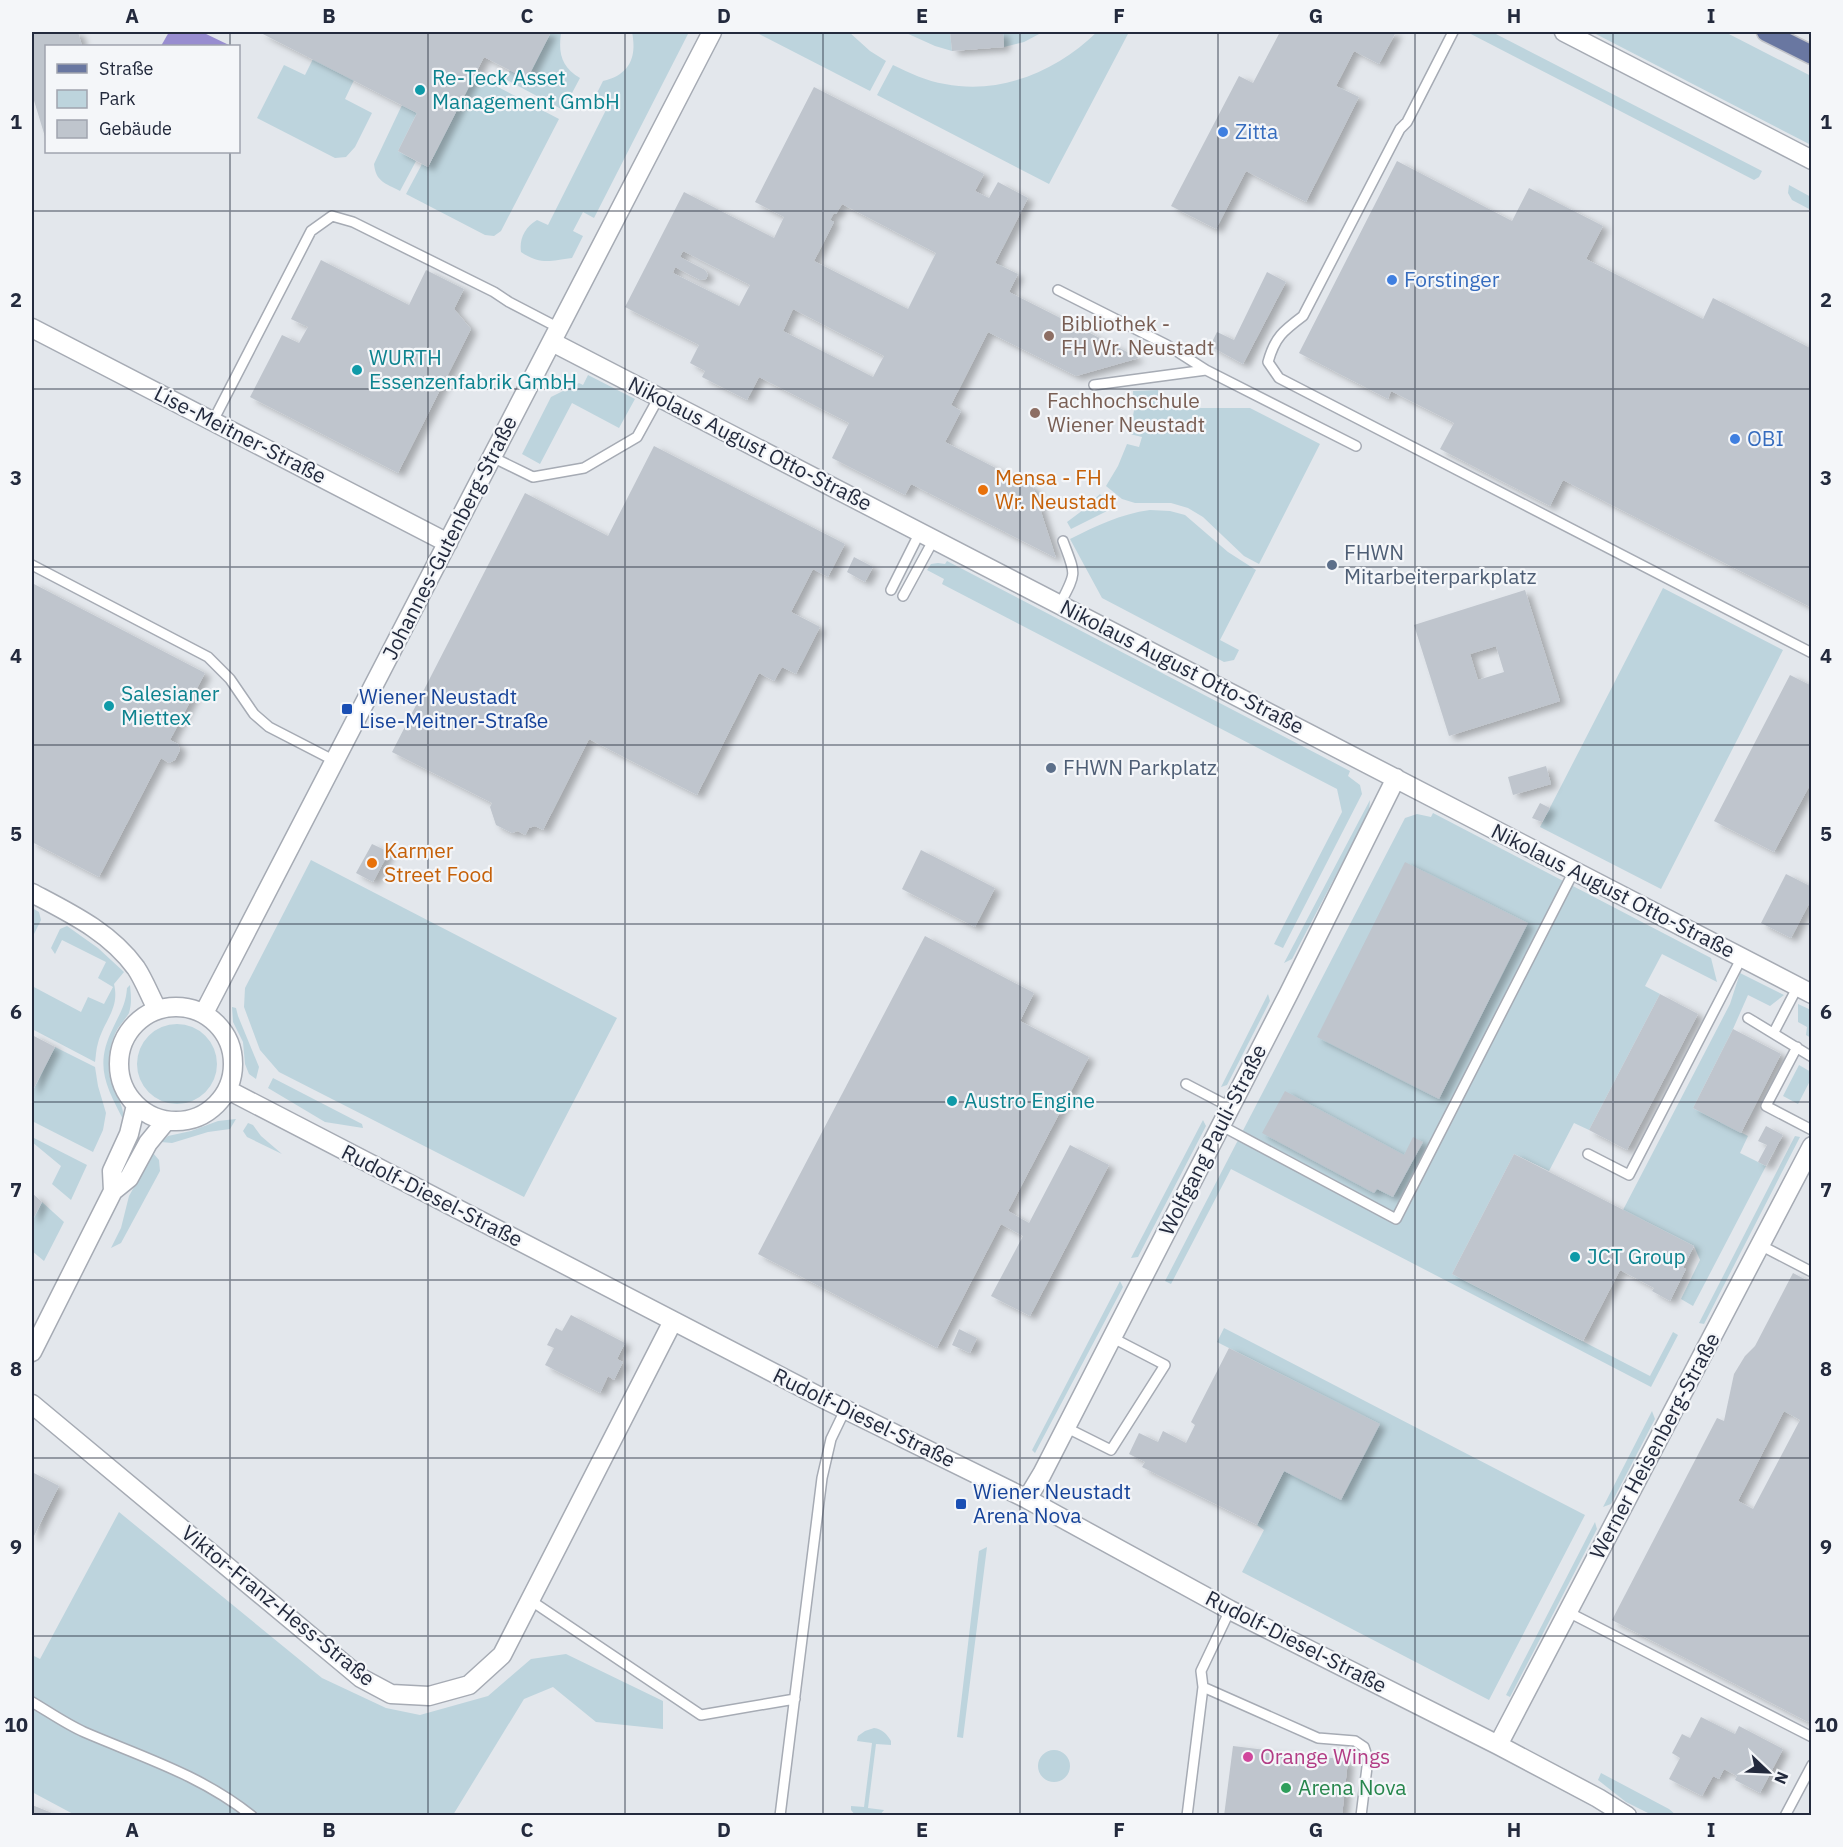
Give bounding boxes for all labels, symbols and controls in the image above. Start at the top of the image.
text: A [125,2,139,29]
text: B [322,2,336,29]
text: C [520,2,534,29]
text: D [717,2,731,29]
text: E [916,2,928,29]
text: F [1113,2,1125,29]
text: G [1309,2,1323,29]
text: H [1507,2,1521,29]
text: I [1707,2,1715,29]
legend [45,45,240,153]
text: Straße [99,57,153,80]
place label: Re-Teck Asset Management GmbH [432,63,620,115]
marker: Re-Teck Asset Management GmbH [413,83,427,97]
text: Park [99,87,136,110]
text: 1 [10,108,22,135]
text: 1 [1820,108,1832,135]
text: Gebäude [99,117,172,140]
place label: Zitta [1235,117,1278,145]
marker: Zitta [1216,125,1230,139]
place label: Forstinger [1404,265,1500,293]
marker: Forstinger [1385,273,1399,287]
text: 2 [10,286,22,313]
text: 2 [1820,286,1832,313]
place label: Bibliothek - FH Wr. Neustadt [1061,309,1214,361]
marker: Bibliothek - FH Wr. Neustadt [1042,329,1056,343]
place label: WURTH Essenzenfabrik GmbH [369,343,577,395]
marker: WURTH Essenzenfabrik GmbH [350,363,364,377]
street label: Nikolaus August Otto-Straße [624,369,877,517]
street label: Lise-Meitner-Straße [150,379,331,490]
place label: Fachhochschule Wiener Neustadt [1047,386,1205,438]
marker: Fachhochschule Wiener Neustadt [1028,406,1042,420]
street label: Johannes-Gutenberg-Straße [375,411,523,664]
place label: OBI [1747,424,1784,452]
marker: OBI [1728,432,1742,446]
place label: Mensa - FH Wr. Neustadt [995,463,1117,515]
text: 3 [10,464,22,491]
text: 3 [1820,464,1832,491]
marker: Mensa - FH Wr. Neustadt [976,483,990,497]
place label: FHWN Mitarbeiterparkplatz [1344,538,1537,590]
marker: FHWN Mitarbeiterparkplatz [1325,558,1339,572]
street label: Nikolaus August Otto-Straße [1056,592,1309,740]
text: 4 [10,642,22,669]
text: 4 [1820,642,1832,669]
place label: Salesianer Miettex [121,679,220,731]
place label: Wiener Neustadt Lise-Meitner-Straße [359,682,548,734]
marker: Salesianer Miettex [102,699,116,713]
marker: Wiener Neustadt Lise-Meitner-Straße [340,702,354,716]
place label: FHWN Parkplatz [1063,753,1217,781]
marker: FHWN Parkplatz [1044,761,1058,775]
street label: Nikolaus August Otto-Straße [1487,816,1740,964]
text: 5 [10,820,22,847]
text: 5 [1820,820,1832,847]
place label: Karmer Street Food [384,836,493,888]
marker: Karmer Street Food [365,856,379,870]
text: 6 [10,998,22,1025]
text: 6 [1820,998,1832,1025]
street label: Wolfgang Pauli-Straße [1152,1039,1272,1240]
place label: Austro Engine [964,1086,1095,1114]
marker: Austro Engine [945,1094,959,1108]
street label: Rudolf-Diesel-Straße [337,1137,528,1253]
text: 7 [10,1176,22,1203]
text: 7 [1820,1176,1832,1203]
place label: JCT Group [1587,1242,1686,1270]
marker: JCT Group [1568,1250,1582,1264]
street label: Werner Heisenberg-Straße [1583,1328,1726,1564]
text: 8 [10,1355,22,1382]
text: 8 [1820,1355,1832,1382]
street label: Rudolf-Diesel-Straße [769,1361,960,1473]
place label: Wiener Neustadt Arena Nova [973,1477,1131,1529]
marker: Wiener Neustadt Arena Nova [954,1497,968,1511]
street label: Viktor-Franz-Hess-Straße [176,1518,381,1692]
text: 9 [10,1533,22,1560]
text: 9 [1820,1533,1832,1560]
street label: Rudolf-Diesel-Straße [1201,1583,1392,1699]
text: 10 [4,1711,28,1738]
text: 10 [1814,1711,1838,1738]
place label: Orange Wings [1260,1742,1390,1770]
north arrow [1738,1742,1798,1802]
marker: Orange Wings [1241,1750,1255,1764]
text: N [1770,1769,1793,1787]
place label: Arena Nova [1298,1773,1407,1801]
marker: Arena Nova [1279,1781,1293,1795]
text: A [125,1816,139,1843]
text: B [322,1816,336,1843]
text: C [520,1816,534,1843]
text: D [717,1816,731,1843]
text: E [916,1816,928,1843]
text: F [1113,1816,1125,1843]
text: G [1309,1816,1323,1843]
text: H [1507,1816,1521,1843]
text: I [1707,1816,1715,1843]

